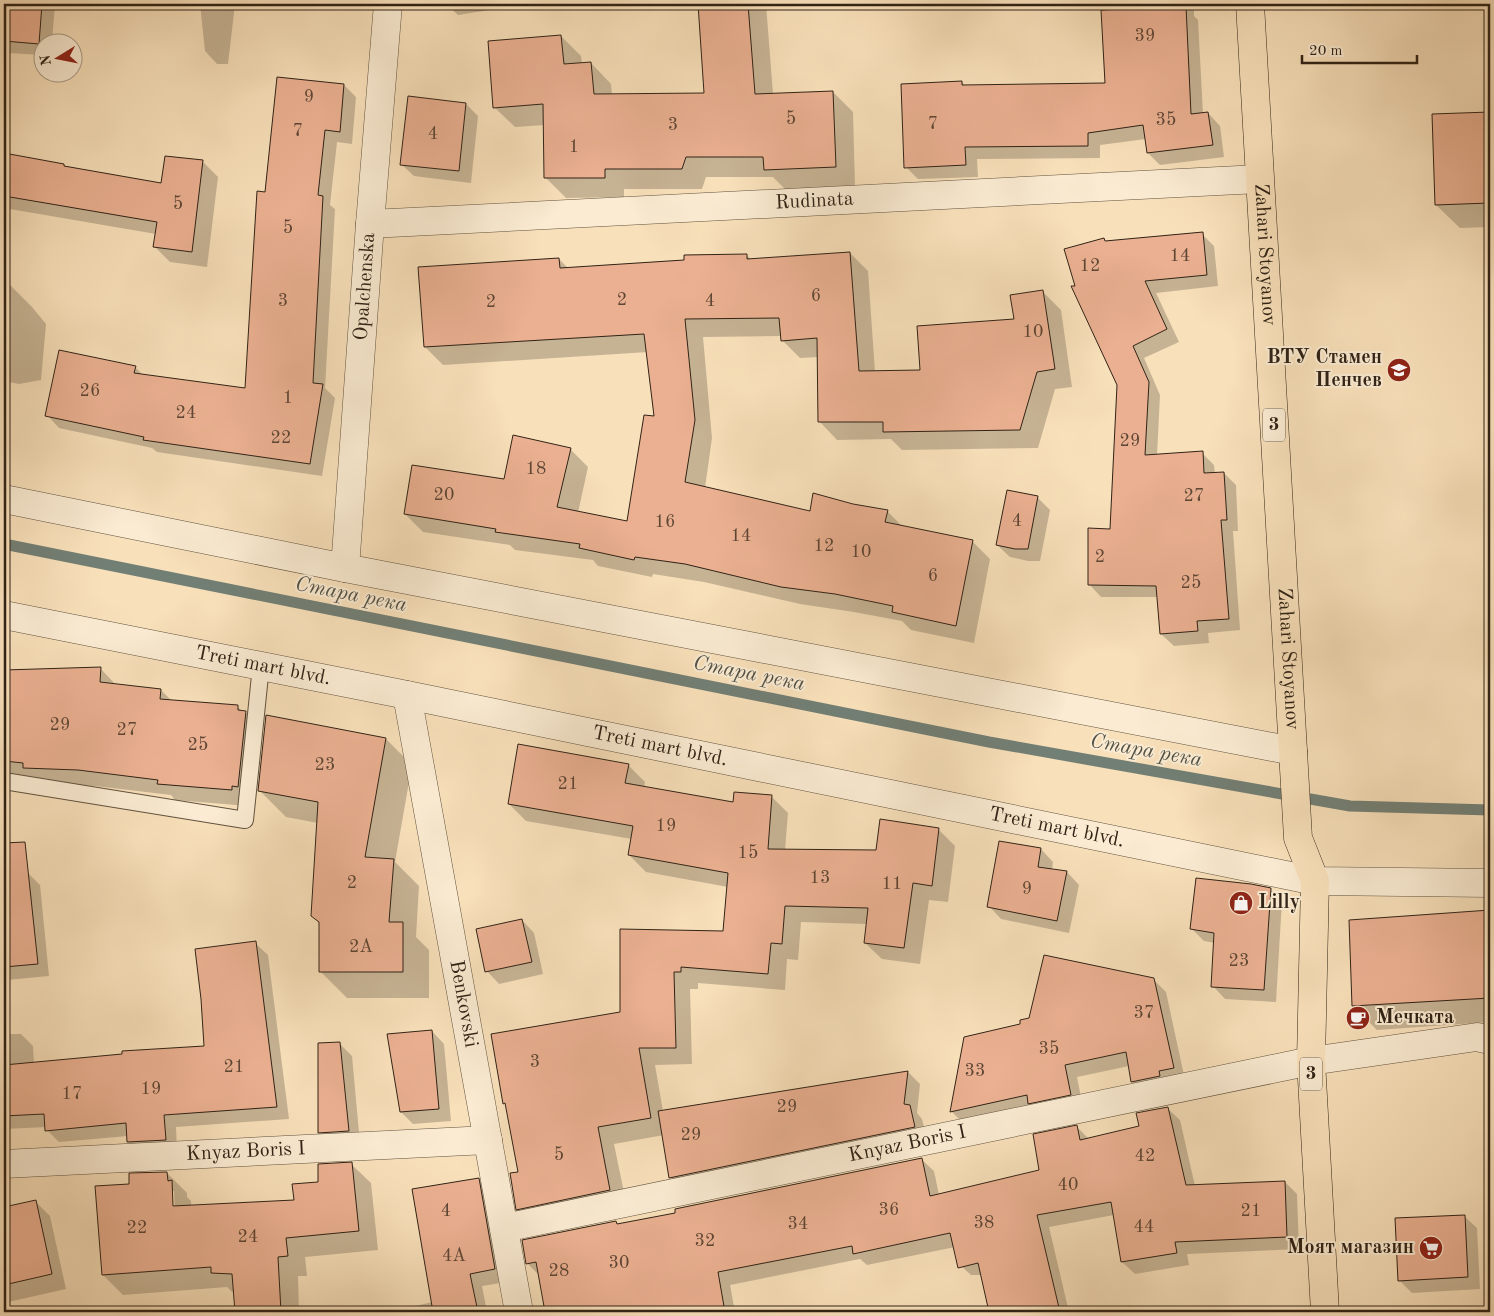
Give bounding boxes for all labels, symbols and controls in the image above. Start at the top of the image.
house number: 39 [1135,27,1155,45]
north arrow [32,32,82,82]
scale bar [1302,32,1416,64]
text: 20 m [1309,44,1343,59]
text: N [38,53,54,67]
house number: 9 [304,88,314,106]
house number: 5 [786,110,796,128]
house number: 35 [1156,111,1176,129]
house number: 7 [928,115,938,133]
house number: 3 [668,116,678,134]
house number: 7 [293,122,303,140]
house number: 4 [428,125,438,143]
house number: 1 [569,138,579,156]
street label: Zahari Stoyanov [1250,183,1279,327]
street label: Rudinata [775,190,854,213]
house number: 5 [173,195,183,213]
house number: 5 [283,219,293,237]
street label: Opalchenska [352,232,379,341]
house number: 14 [1170,247,1190,265]
house number: 12 [1080,257,1100,275]
house number: 6 [811,287,821,305]
house number: 2 [617,291,627,309]
house number: 3 [278,292,288,310]
house number: 4 [705,292,715,310]
house number: 2 [486,293,496,311]
house number: 10 [1023,323,1043,341]
place label: ВТУ Стамен Пенчев [1267,348,1382,391]
school or university icon: ВТУ Стамен Пенчев [1386,357,1412,383]
house number: 26 [80,382,100,400]
house number: 1 [283,389,293,407]
house number: 24 [176,404,196,422]
road number: 3 [1263,408,1285,442]
house number: 22 [271,429,291,447]
house number: 29 [1120,432,1140,450]
house number: 18 [526,460,546,478]
house number: 20 [434,486,454,504]
house number: 27 [1184,487,1204,505]
house number: 4 [1012,512,1022,530]
house number: 16 [655,513,675,531]
house number: 14 [731,527,751,545]
house number: 12 [814,537,834,555]
house number: 10 [851,543,871,561]
house number: 2 [1095,548,1105,566]
house number: 6 [928,567,938,585]
water label: Стара река [293,574,409,616]
house number: 25 [1181,574,1201,592]
street label: Zahari Stoyanov [1274,587,1302,731]
street label: Treti mart blvd. [193,643,332,690]
water label: Стара река [691,653,807,695]
house number: 29 [50,716,70,734]
house number: 27 [117,721,137,739]
street label: Treti mart blvd. [590,723,729,770]
water label: Стара река [1088,731,1204,771]
house number: 25 [188,736,208,754]
house number: 23 [315,756,335,774]
house number: 21 [558,775,578,793]
street label: Treti mart blvd. [987,804,1126,852]
house number: 19 [656,817,676,835]
house number: 15 [738,844,758,862]
house number: 13 [810,869,830,887]
house number: 2 [347,874,357,892]
house number: 11 [882,875,902,893]
house number: 9 [1022,880,1032,898]
shop icon: Lilly [1228,890,1254,916]
place label: Lilly [1258,893,1300,913]
house number: 2А [349,938,373,956]
house number: 23 [1229,952,1249,970]
street label: Benkovski [445,959,481,1049]
house number: 37 [1134,1004,1154,1022]
cafe icon: Мечката [1345,1005,1371,1031]
place label: Мечката [1376,1008,1454,1028]
house number: 35 [1039,1040,1059,1058]
house number: 3 [530,1053,540,1071]
house number: 21 [224,1058,244,1076]
road number: 3 [1300,1058,1322,1090]
house number: 33 [965,1062,985,1080]
house number: 19 [141,1080,161,1098]
house number: 17 [62,1085,82,1103]
house number: 29 [777,1098,797,1116]
street label: Knyaz Boris I [847,1123,968,1166]
house number: 29 [681,1126,701,1144]
street label: Knyaz Boris I [185,1139,306,1165]
house number: 5 [554,1146,564,1164]
house number: 42 [1135,1147,1155,1165]
house number: 40 [1058,1176,1078,1194]
house number: 36 [879,1201,899,1219]
house number: 4 [441,1202,451,1220]
house number: 21 [1241,1202,1261,1220]
house number: 38 [974,1214,994,1232]
house number: 34 [788,1215,808,1233]
house number: 44 [1134,1218,1154,1236]
house number: 22 [127,1219,147,1237]
house number: 24 [238,1228,258,1246]
house number: 32 [695,1232,715,1250]
supermarket icon: Моят магазин [1418,1235,1444,1261]
place label: Моят магазин [1287,1238,1414,1258]
house number: 4А [442,1247,466,1265]
house number: 30 [609,1254,629,1272]
house number: 28 [549,1262,569,1280]

